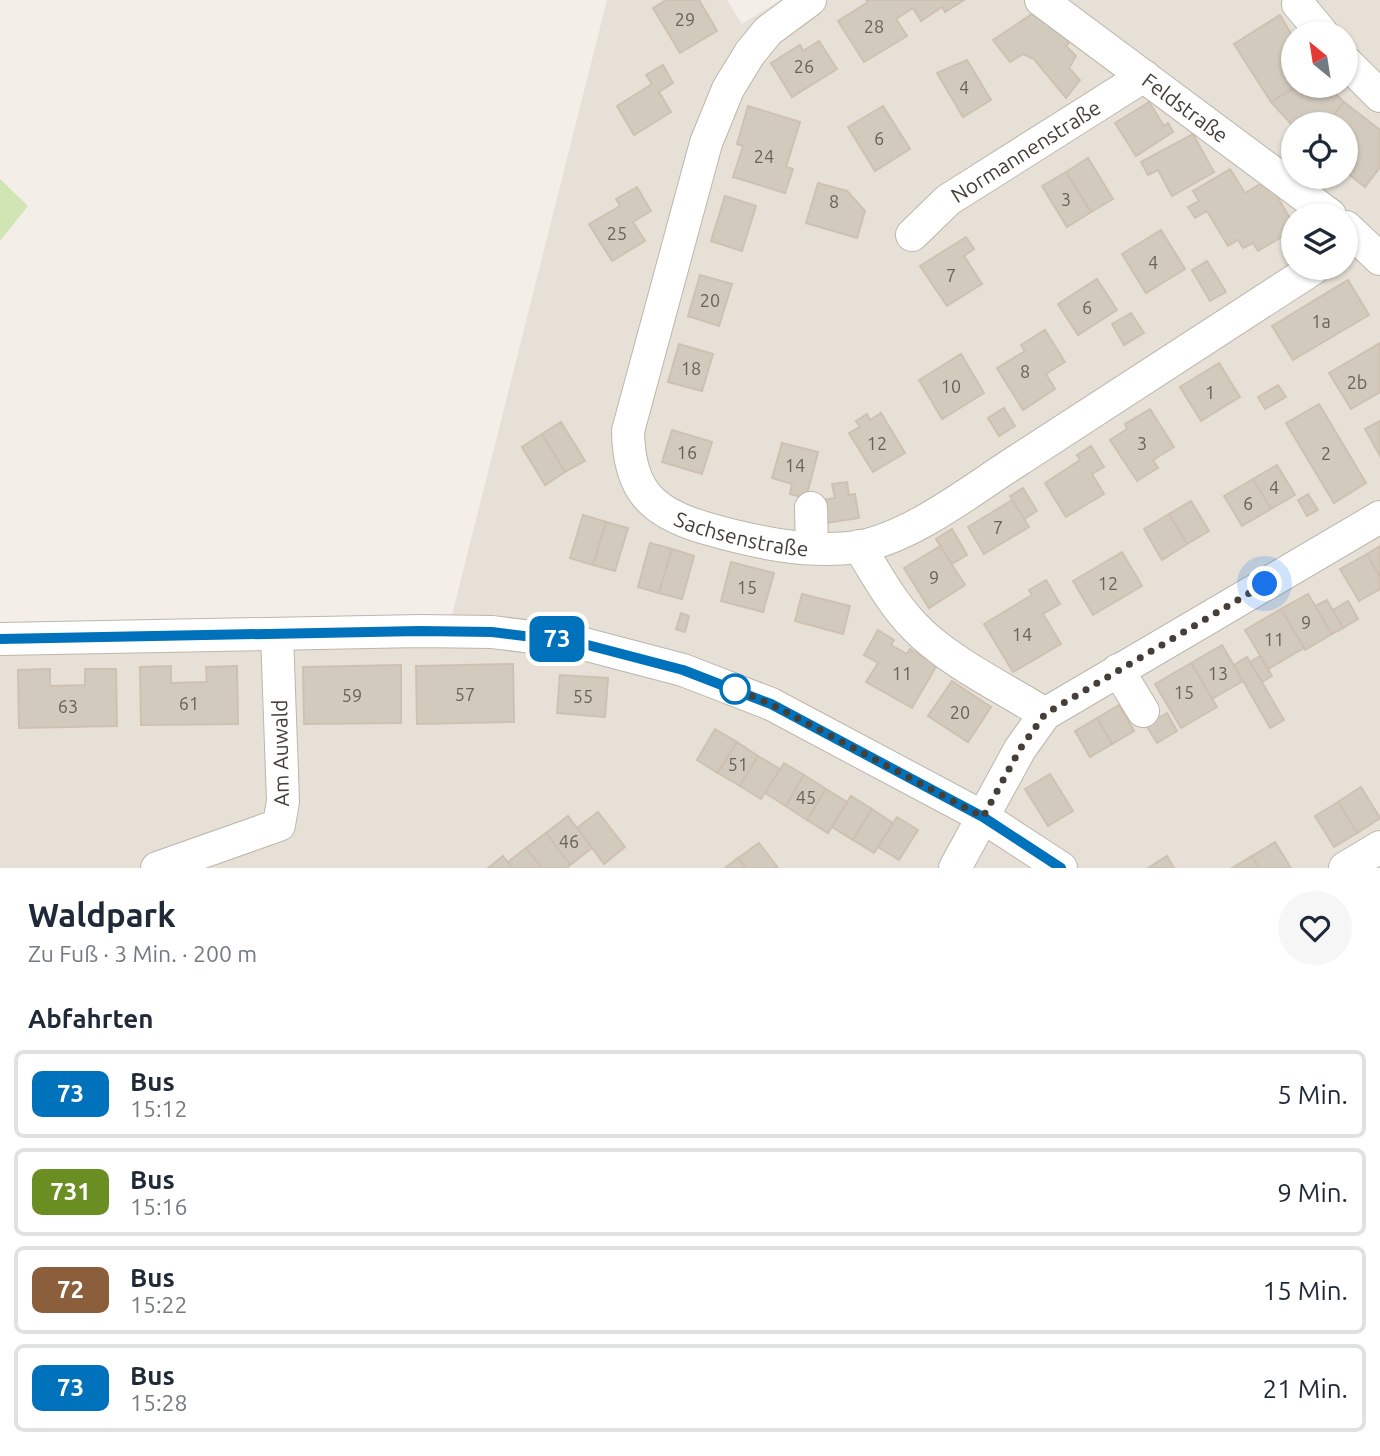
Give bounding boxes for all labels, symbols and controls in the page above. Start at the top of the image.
house number: 29 [675,9,695,29]
house number: 28 [864,16,884,36]
north arrow [1281,21,1358,98]
map controls [1281,21,1358,280]
house number: 26 [794,56,814,76]
street label: Feldstraße [1138,68,1233,147]
house number: 4 [959,77,969,97]
street label: Normannenstraße [946,95,1105,207]
button: locate [1281,112,1358,189]
house number: 6 [874,128,884,148]
house number: 24 [754,146,774,166]
house number: 3 [1061,189,1071,209]
house number: 8 [829,191,839,211]
button: layers [1281,203,1358,280]
house number: 25 [607,223,627,243]
house number: 4 [1148,252,1158,272]
house number: 7 [946,265,956,285]
house number: 20 [700,290,720,310]
house number: 6 [1082,297,1092,317]
house number: 1a [1311,311,1331,331]
house number: 18 [681,358,701,378]
house number: 8 [1020,361,1030,381]
house number: 2b [1347,372,1367,392]
house number: 10 [941,376,961,396]
house number: 1 [1205,382,1215,402]
house number: 12 [867,433,887,453]
house number: 3 [1137,433,1147,453]
house number: 16 [677,442,697,462]
house number: 2 [1321,443,1331,463]
house number: 14 [785,455,805,475]
house number: 4 [1269,477,1279,497]
house number: 6 [1243,493,1253,513]
street label: Sachsenstraße [671,506,809,560]
house number: 7 [993,517,1003,537]
your location [1247,566,1282,601]
house number: 9 [929,567,939,587]
house number: 12 [1098,573,1118,593]
house number: 15 [737,577,757,597]
house number: 9 [1301,612,1311,632]
line badge: 73 [526,616,588,662]
house number: 14 [1012,624,1032,644]
text: 73 [543,625,571,652]
house number: 11 [1264,629,1284,649]
house number: 11 [892,663,912,683]
house number: 13 [1208,663,1228,683]
unlabelled marker [720,674,750,704]
house number: 15 [1174,682,1194,702]
house number: 57 [455,684,475,704]
house number: 59 [342,685,362,705]
house number: 55 [573,686,593,706]
house number: 61 [179,693,199,713]
house number: 63 [58,696,78,716]
street label: Am Auwald [267,699,293,807]
house number: 20 [950,702,970,722]
house number: 51 [728,754,748,774]
house number: 45 [796,787,816,807]
house number: 46 [559,831,579,851]
button: heart [1278,891,1352,965]
text: Waldpark [28,896,176,933]
text: Zu Fuß · 3 Min. · 200 m [28,941,257,966]
text: Abfahrten [28,1004,153,1033]
text: Bus [130,1067,175,1096]
text: 73 [57,1080,84,1107]
text: 5 Min. [1277,1080,1348,1109]
text: 15:12 [130,1096,188,1121]
text: Bus [130,1165,175,1194]
text: 731 [50,1178,91,1205]
text: 9 Min. [1277,1178,1348,1207]
text: 15:16 [130,1194,188,1219]
text: Bus [130,1263,175,1292]
text: 72 [57,1276,84,1303]
text: 15 Min. [1263,1276,1348,1305]
text: 15:22 [130,1292,188,1317]
text: Bus [130,1361,175,1390]
text: 73 [57,1374,84,1401]
text: 21 Min. [1263,1374,1348,1403]
text: 15:28 [130,1390,188,1415]

